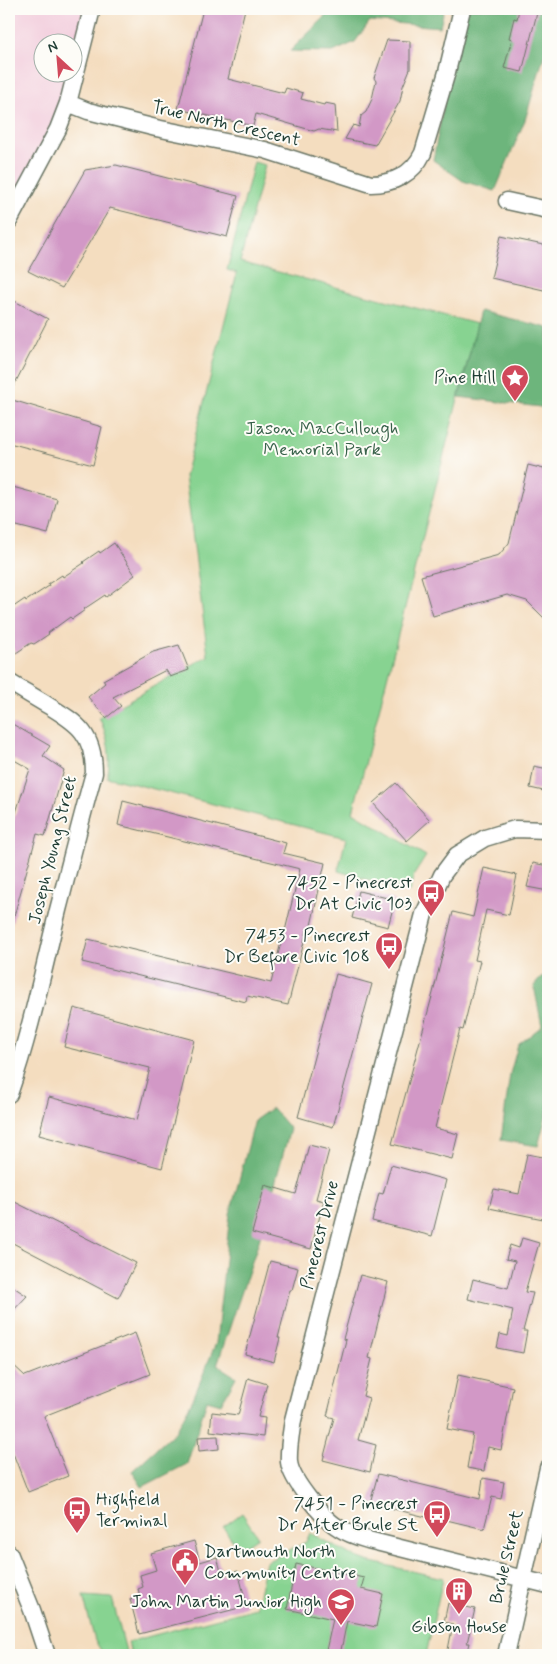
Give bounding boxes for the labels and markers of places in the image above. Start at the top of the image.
place icon: Pine Hill [500,363,530,402]
place label: Pine Hill [434,366,496,390]
place label: 7452 - Pinecrest Dr At Civic 103 [287,871,413,916]
bus stop icon: 7452 - Pinecrest Dr At Civic 103 [416,878,446,917]
place label: 7453 - Pinecrest Dr Before Civic 108 [224,924,371,971]
bus stop icon: 7453 - Pinecrest Dr Before Civic 108 [374,931,404,970]
place label: Highfield Terminal [96,1488,167,1533]
place label: 7451 - Pinecrest Dr After Brule St [277,1492,419,1537]
bus stop icon: Highfield Terminal [62,1495,92,1534]
bus stop icon: 7451 - Pinecrest Dr After Brule St [422,1499,452,1538]
place label: Dartmouth North Community Centre [204,1540,356,1585]
public building icon: Dartmouth North Community Centre [170,1547,200,1586]
building icon: Gibson House [444,1576,474,1615]
school or university icon: John Martin Junior High [326,1587,356,1626]
place label: John Martin Junior High [131,1590,322,1615]
place label: Gibson House [411,1615,507,1639]

